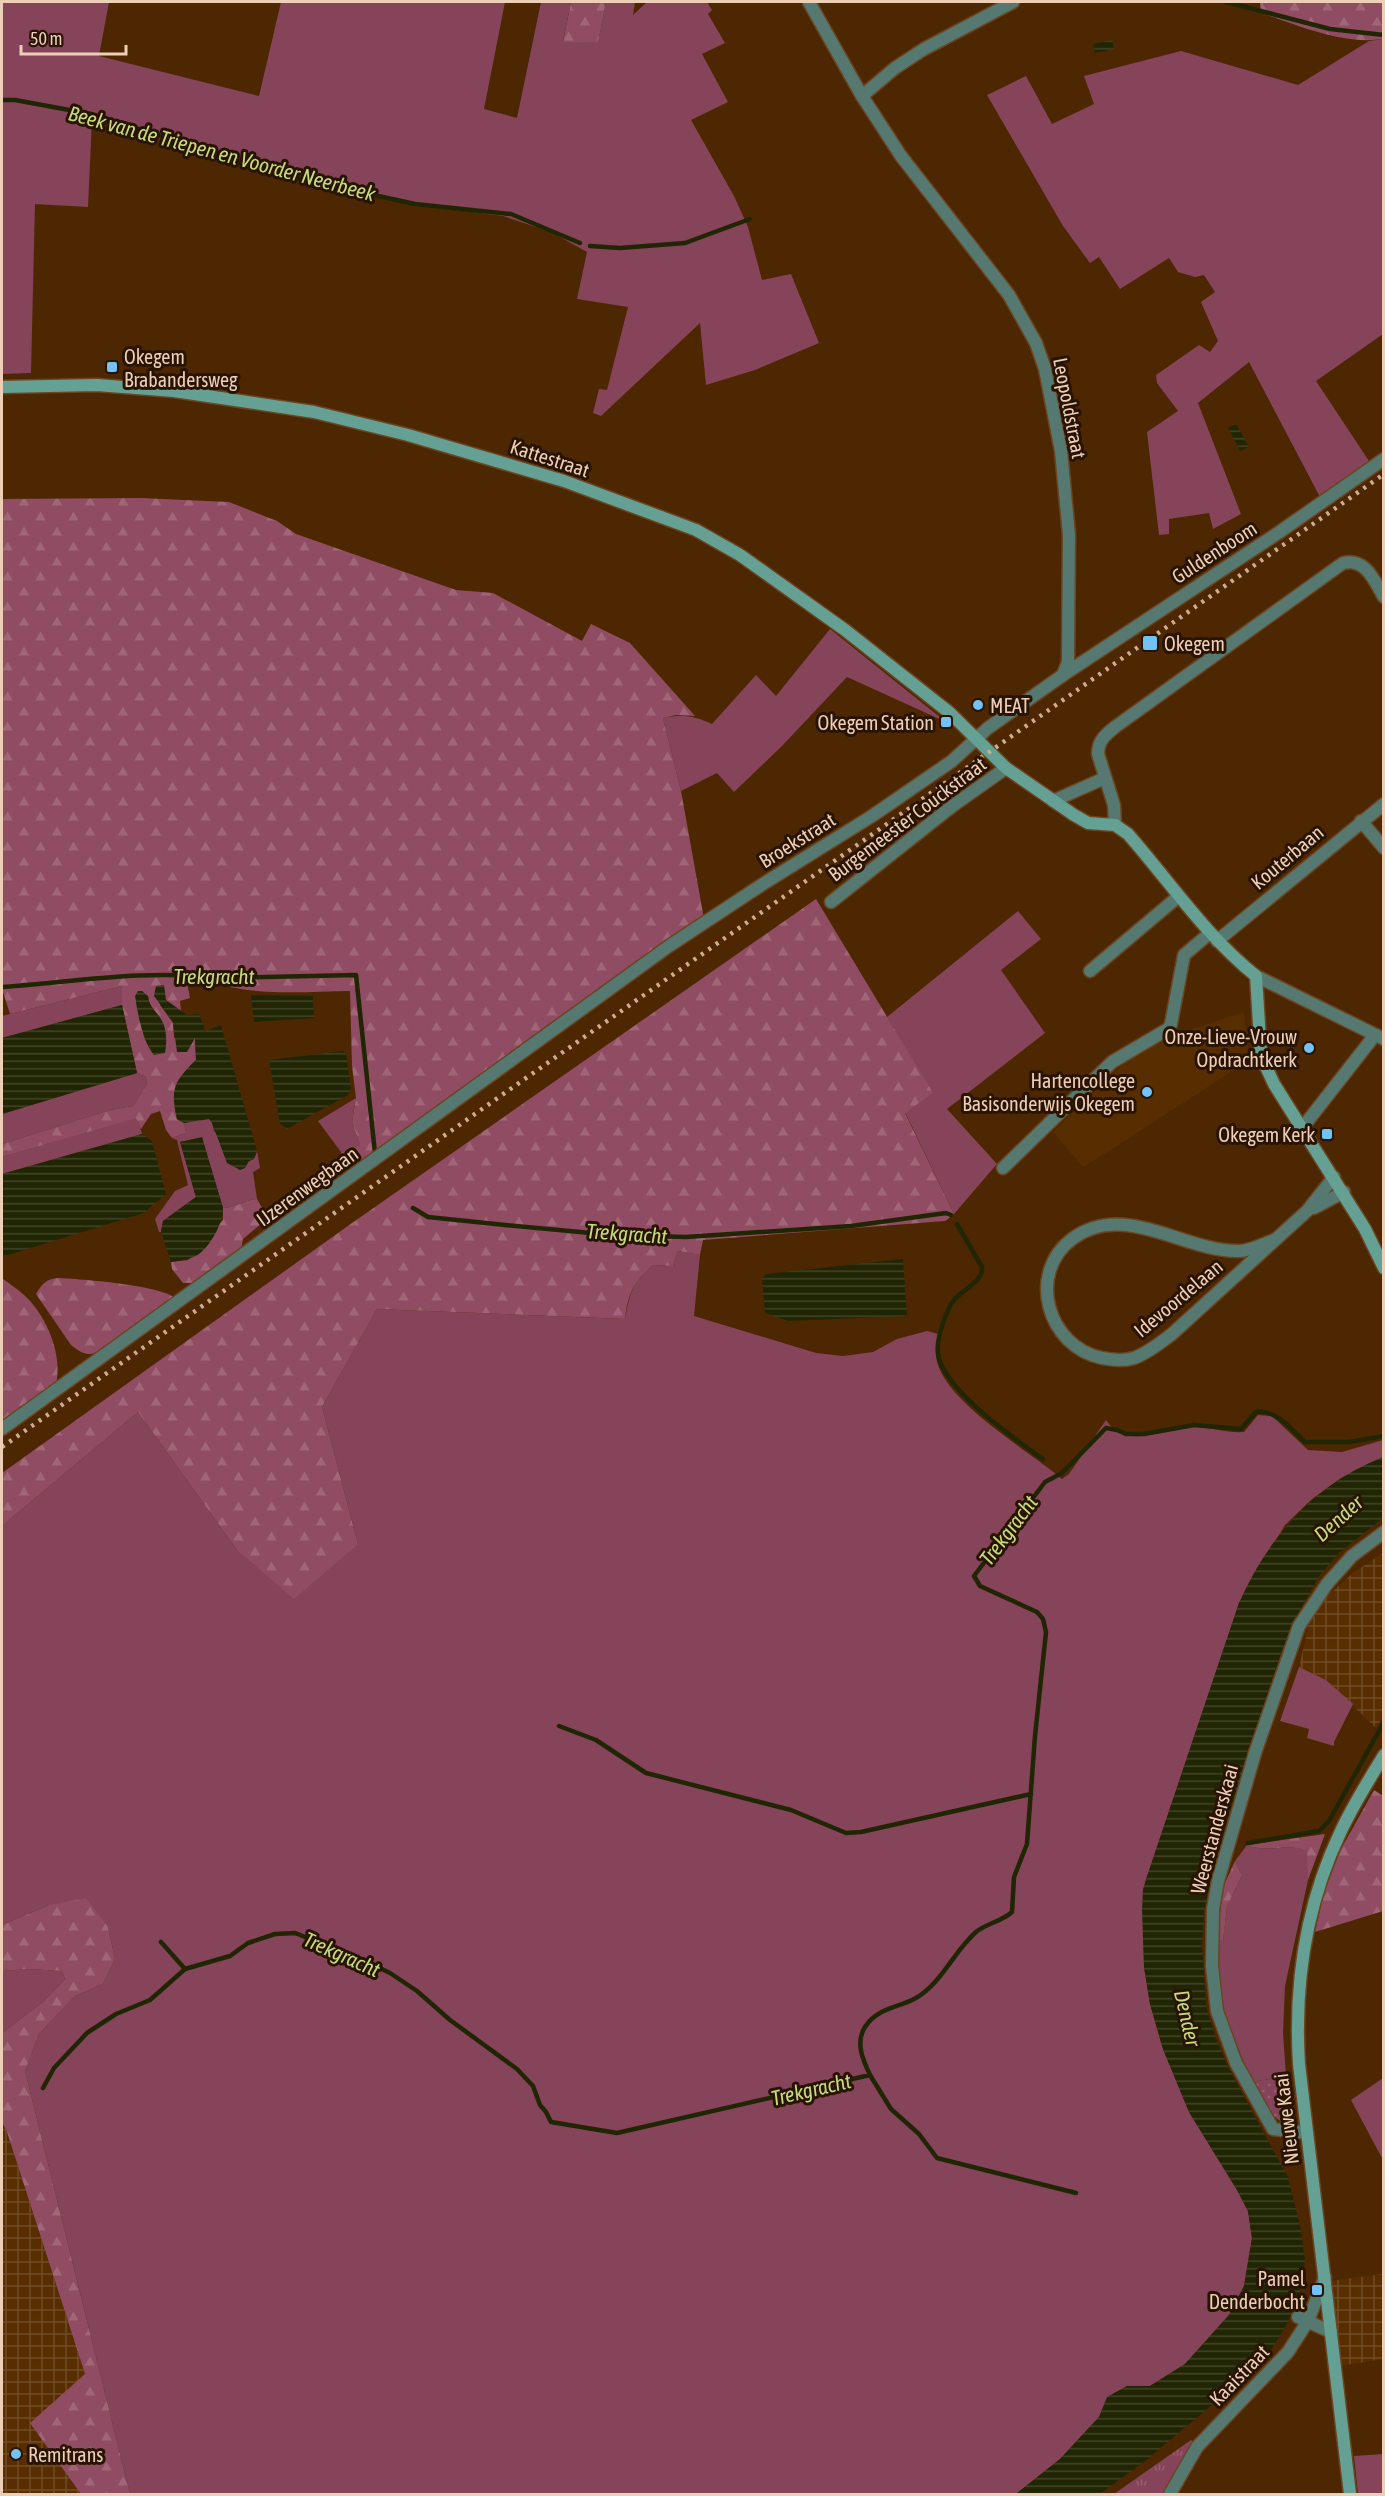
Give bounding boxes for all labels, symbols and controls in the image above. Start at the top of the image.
scale bar [21,18,126,56]
text: 50 m [30,28,62,49]
water label: Beek van de Triepen en Voorder Neerbeek [66,100,379,206]
place label: Okegem Brabandersweg [124,345,238,391]
street label: Leopoldstraat [1049,356,1091,461]
marker: Okegem Brabandersweg [105,360,119,374]
street label: Kattestraat [508,434,593,482]
street label: Guldenboom [1167,516,1261,588]
place label: Okegem [1164,632,1225,655]
marker: Okegem [1141,634,1159,652]
place label: MEAT [990,694,1030,717]
marker: MEAT [971,698,985,712]
place label: Okegem Station [818,711,934,734]
marker: Okegem Station [939,715,953,729]
street label: Burgemeester Couckstraat [824,752,991,886]
street label: Broekstraat [755,808,839,872]
street label: Kouterbaan [1246,820,1328,894]
water label: Trekgracht [173,964,255,988]
place label: Onze-Lieve-Vrouw Opdrachtkerk [1165,1025,1297,1071]
marker: Onze-Lieve-Vrouw Opdrachtkerk [1302,1041,1316,1055]
place label: Hartencollege Basisonderwijs Okegem [962,1069,1135,1115]
marker: Hartencollege Basisonderwijs Okegem [1140,1085,1154,1099]
place label: Okegem Kerk [1218,1123,1315,1146]
marker: Okegem Kerk [1320,1127,1334,1141]
street label: IJzerenwegbaan [252,1142,362,1230]
water label: Trekgracht [586,1218,668,1248]
street label: Idevoordelaan [1129,1254,1227,1342]
water label: Dender [1309,1489,1368,1546]
water label: Trekgracht [974,1490,1042,1570]
street label: Weerstanderskaai [1186,1762,1242,1896]
water label: Trekgracht [300,1927,384,1981]
water label: Dender [1170,1987,1206,2049]
water label: Trekgracht [769,2068,853,2110]
street label: Nieuwe Kaai [1269,2072,1303,2166]
place label: Pamel Denderbocht [1209,2267,1306,2313]
marker: Pamel Denderbocht [1310,2283,1324,2297]
street label: Kaaistraat [1205,2340,1274,2410]
place label: Remitrans [28,2443,103,2466]
marker: Remitrans [9,2447,23,2461]

